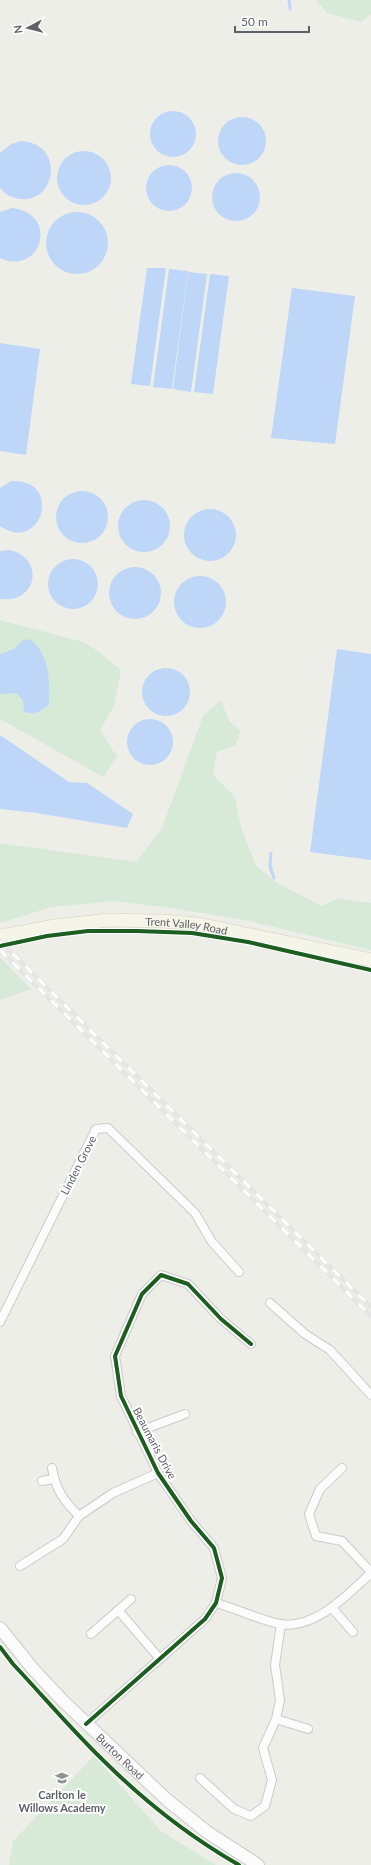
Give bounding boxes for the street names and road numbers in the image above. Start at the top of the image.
street label: Trent Valley Road [145,914,229,937]
street label: Linden Grove [58,1133,99,1197]
street label: Beaumaris Drive [131,1405,179,1481]
street label: Burton Road [94,1730,147,1781]

